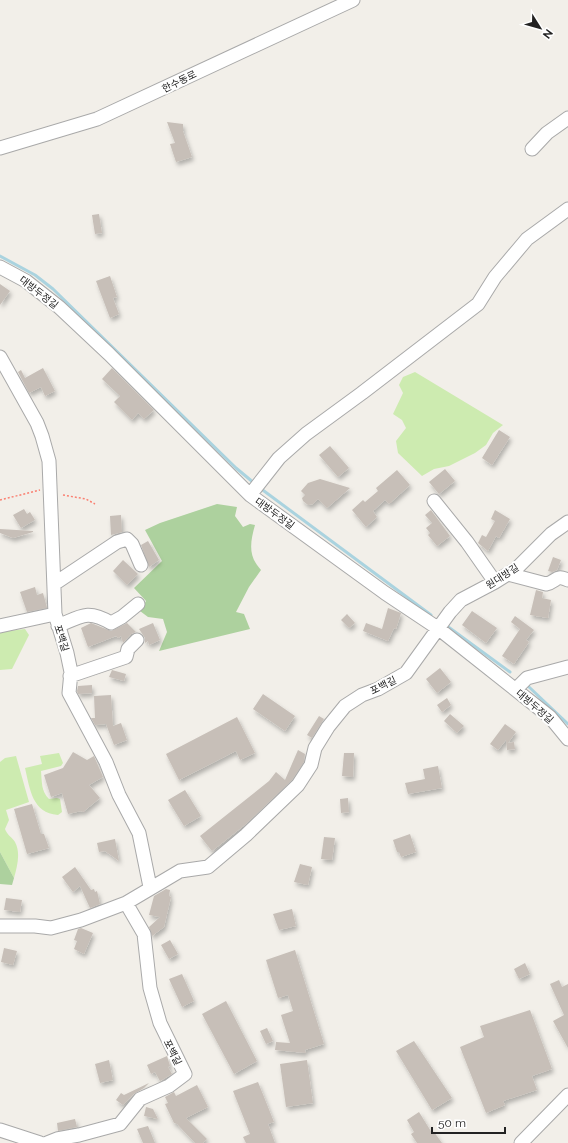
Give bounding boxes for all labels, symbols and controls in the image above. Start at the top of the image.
north arrow [520,8,560,48]
text: N [540,26,555,41]
street label: 한수동로 [160,68,198,94]
street label: 대방두정길 [17,274,60,311]
street label: 대방두정길 [253,495,297,531]
street label: 원대방길 [484,562,521,591]
street label: 포백길 [52,623,71,653]
street label: 포백길 [368,674,398,696]
street label: 대방두정길 [514,687,556,726]
street label: 포백길 [161,1037,184,1067]
scale bar [432,1109,505,1135]
text: 50 m [438,1116,466,1130]

